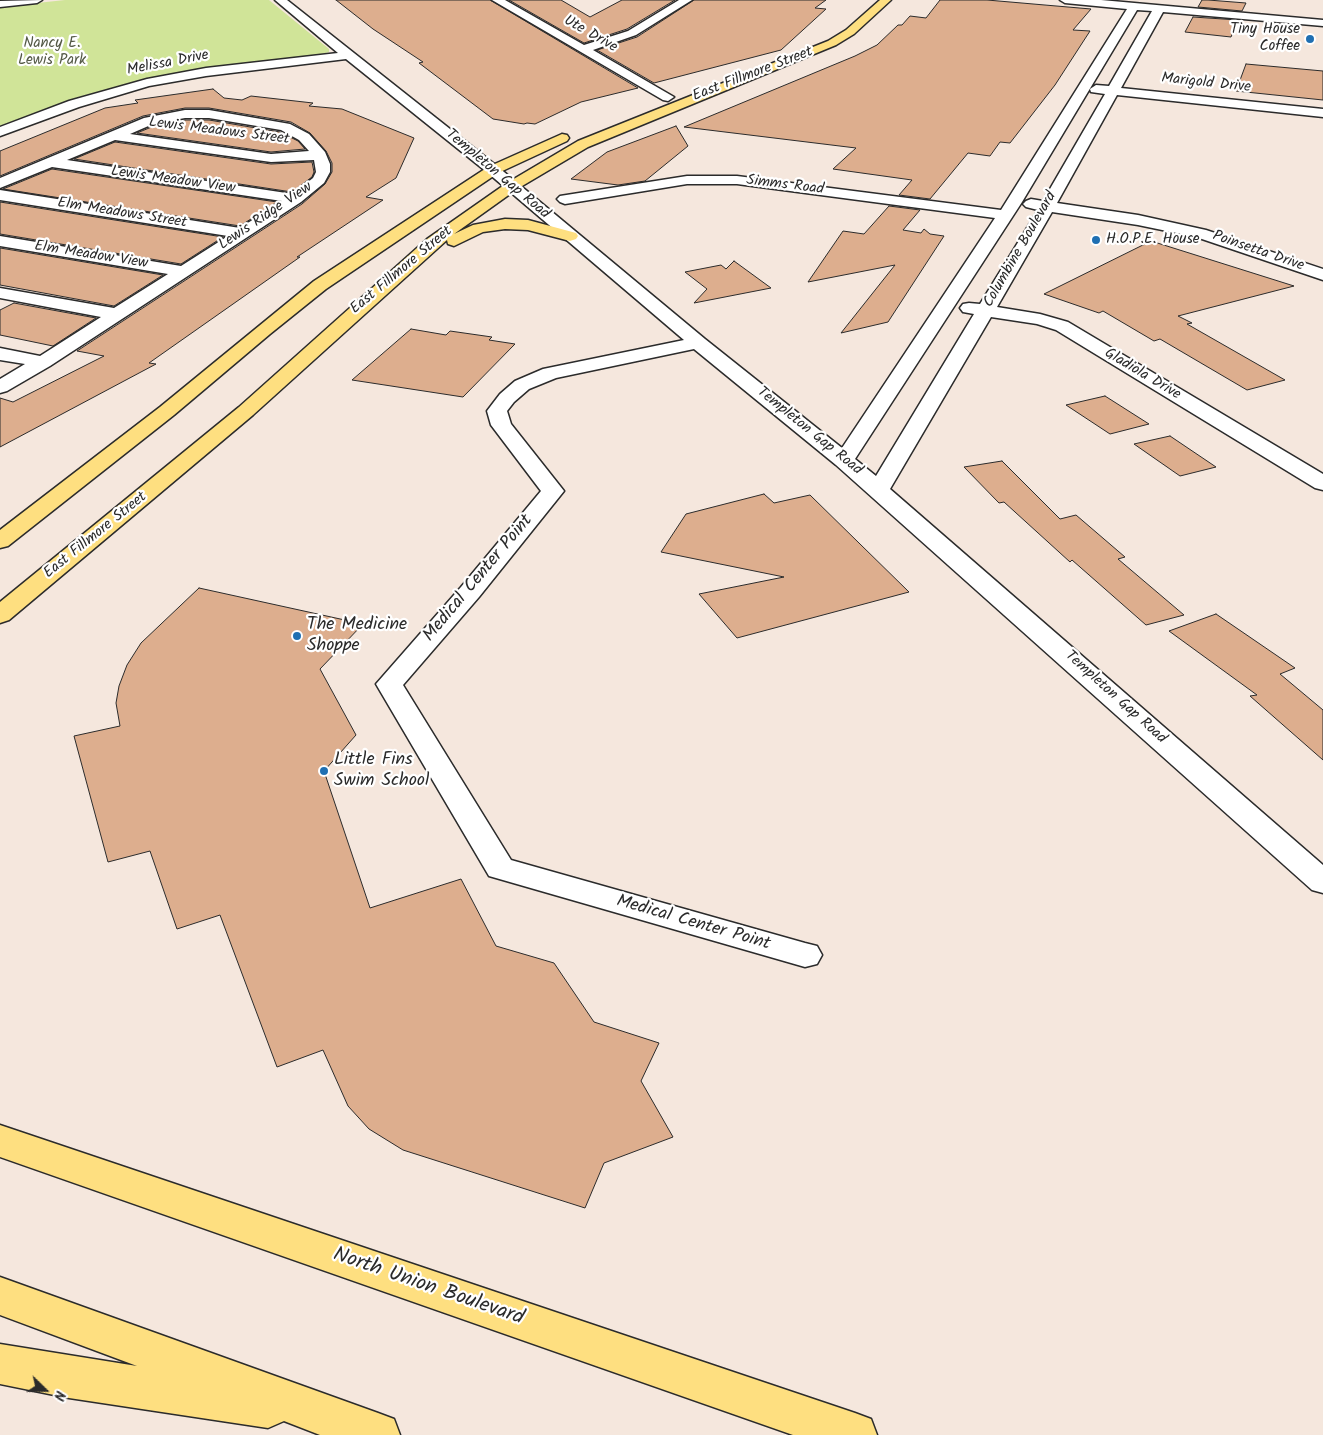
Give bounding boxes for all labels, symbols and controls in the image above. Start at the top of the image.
street label: Ute Drive [560,12,620,58]
place label: Tiny House Coffee [1230,21,1300,56]
marker: Tiny House Coffee [1304,33,1316,45]
park label: Nancy E. Lewis Park [18,35,86,70]
street label: East Fillmore Street [690,44,816,106]
street label: Melissa Drive [126,47,210,81]
street label: Marigold Drive [1160,70,1252,98]
street label: Lewis Meadows Street [148,114,290,150]
street label: Templeton Gap Road [441,126,553,224]
street label: Lewis Meadow View [110,163,236,199]
street label: Simms Road [745,172,825,200]
street label: Lewis Ridge View [216,179,316,255]
street label: Columbine Boulevard [981,189,1061,311]
street label: Elm Meadows Street [56,195,188,233]
street label: East Fillmore Street [347,223,457,319]
street label: Poinsetta Drive [1210,228,1306,276]
place label: H.O.P.E. House [1106,231,1200,249]
marker: H.O.P.E. House [1090,234,1102,246]
street label: Elm Meadow View [33,238,149,274]
street label: Gladiola Drive [1101,345,1183,405]
street label: Templeton Gap Road [753,384,865,480]
street label: East Fillmore Street [41,489,151,583]
street label: Medical Center Point [420,511,538,647]
place label: The Medicine Shoppe [307,615,407,658]
marker: The Medicine Shoppe [291,630,303,642]
street label: Templeton Gap Road [1061,648,1169,748]
place label: Little Fins Swim School [334,750,429,792]
marker: Little Fins Swim School [318,765,330,777]
street label: Medical Center Point [614,892,772,956]
street label: North Union Boulevard [329,1244,527,1332]
north arrow [20,1365,70,1415]
text: N [47,1387,71,1404]

